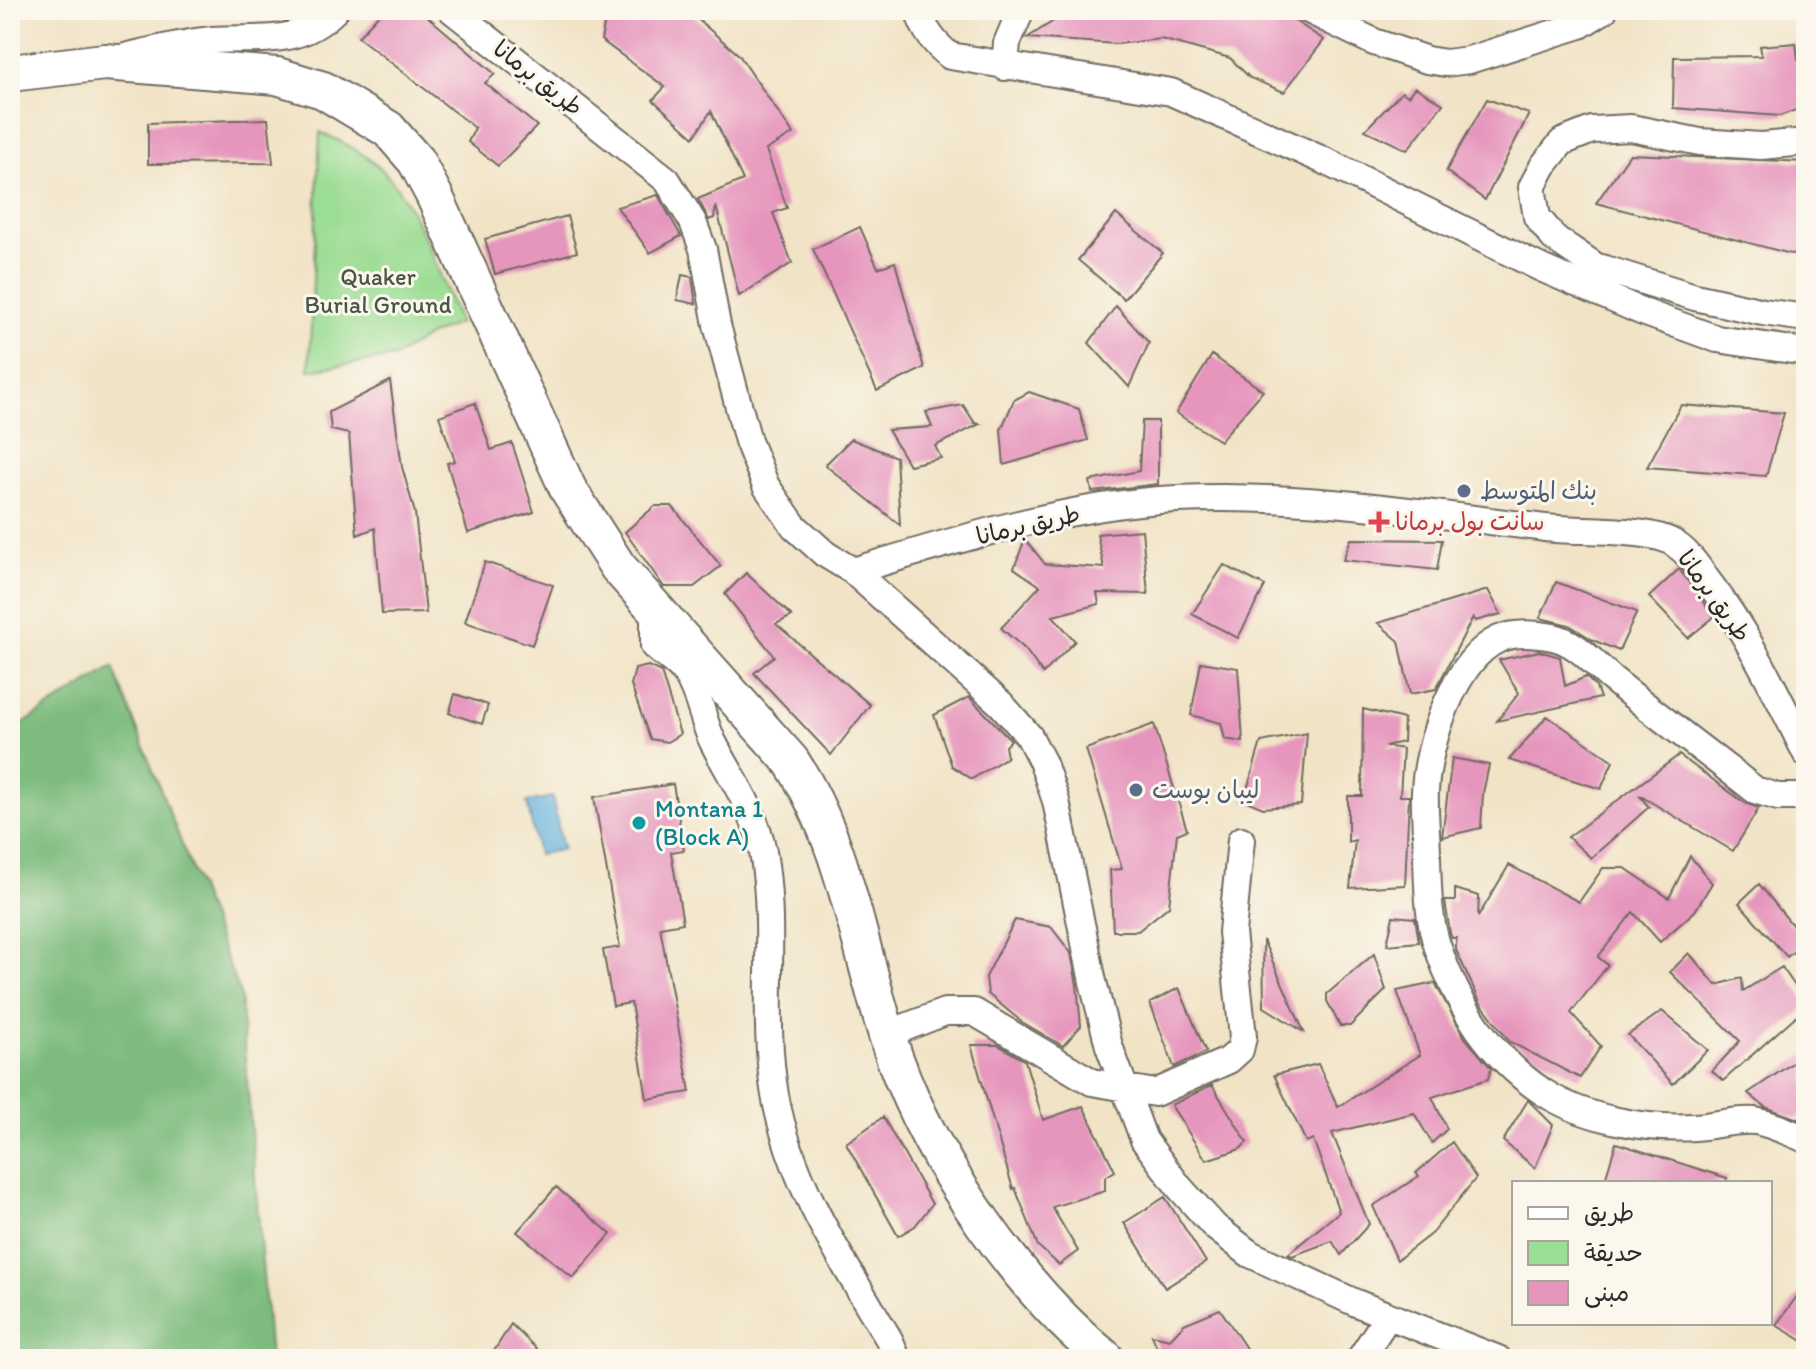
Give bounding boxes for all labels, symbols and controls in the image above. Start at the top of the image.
street label: طريق برمانا [488,34,589,122]
park label: Quaker Burial Ground [305,262,452,319]
place label: بنك المتوسط [1480,476,1597,506]
marker: بنك المتوسط [1455,482,1473,500]
street label: طريق برمانا [973,498,1083,551]
place label: سانت بول برمانا [1395,507,1545,537]
marker: سانت بول برمانا [1370,513,1388,531]
street label: طريق برمانا [1672,544,1757,647]
place label: ليبان بوست [1152,775,1260,805]
marker: ليبان بوست [1127,781,1145,799]
place label: Montana 1 (Block A) [655,794,763,851]
marker: Montana 1 (Block A) [630,814,648,832]
legend [1512,1181,1772,1325]
text: طريق [1584,1198,1634,1227]
text: حديقة [1584,1238,1643,1267]
text: مبنى [1584,1278,1629,1308]

